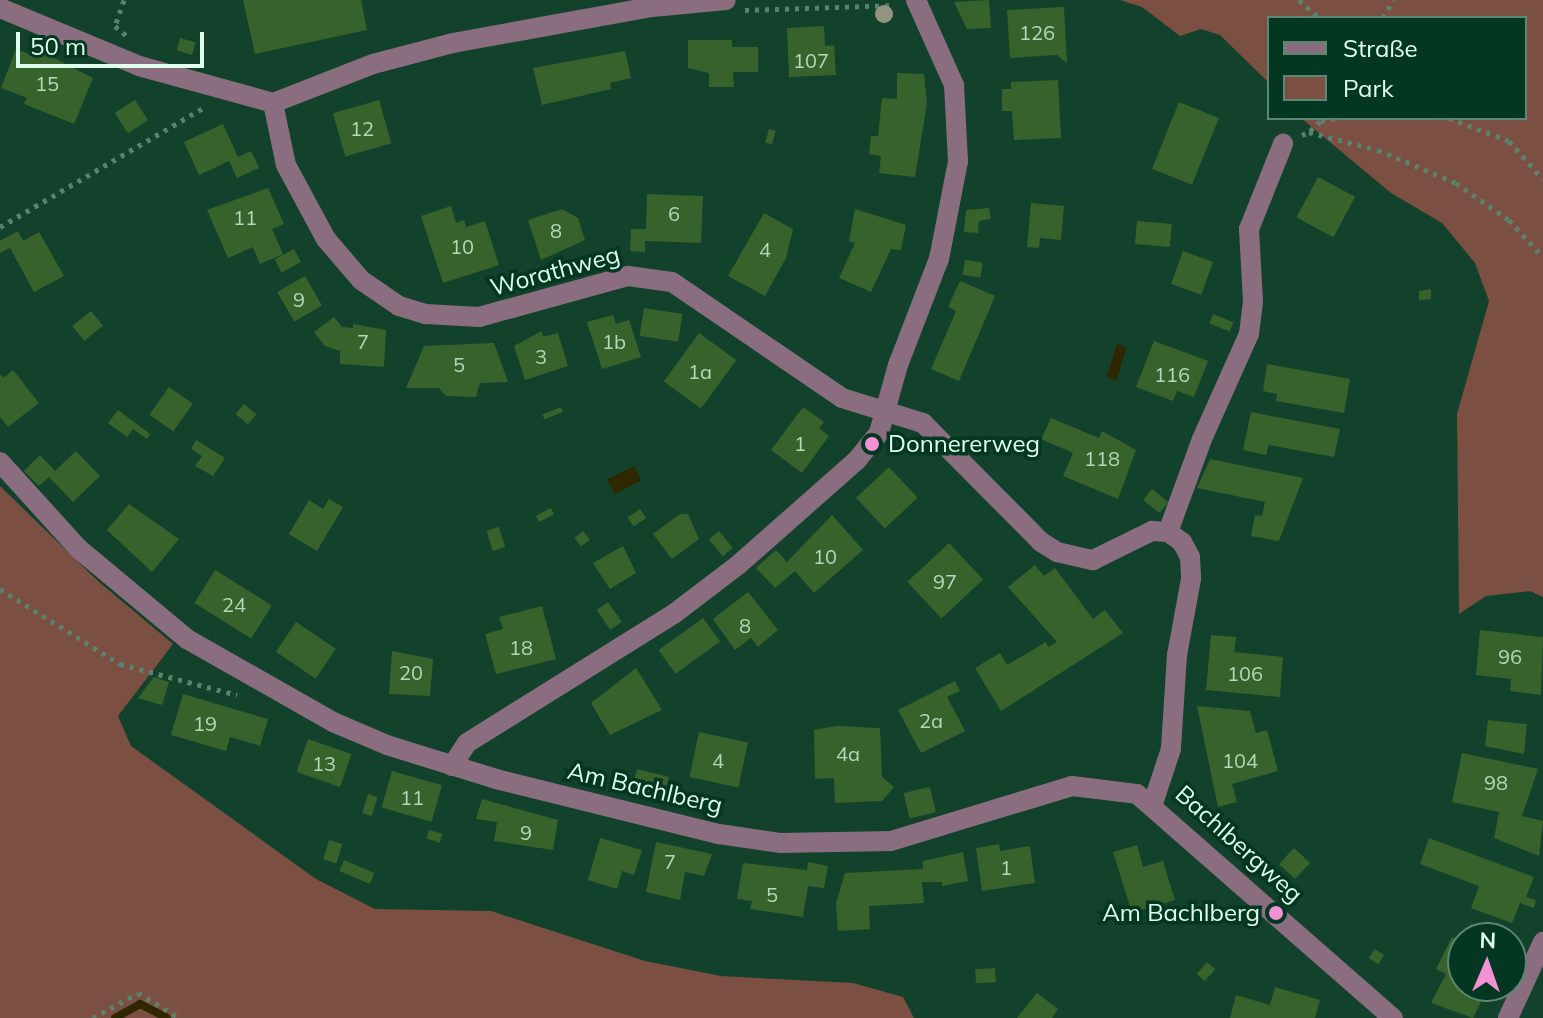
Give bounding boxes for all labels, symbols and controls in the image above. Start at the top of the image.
scale bar [20,16,208,66]
legend [1267,16,1527,120]
house number: 126 [1019,20,1055,44]
text: 50 m [30,31,86,61]
text: Straße [1343,33,1418,63]
house number: 107 [793,48,829,72]
house number: 15 [35,71,59,95]
text: Park [1343,73,1394,103]
house number: 12 [350,116,374,140]
house number: 6 [668,201,680,225]
house number: 11 [233,205,257,229]
house number: 8 [550,218,562,242]
house number: 10 [450,234,474,258]
house number: 4 [759,237,771,261]
street label: Worathweg [487,240,623,302]
house number: 9 [293,287,305,311]
house number: 7 [357,329,369,353]
house number: 1b [602,329,626,353]
house number: 3 [535,344,547,368]
house number: 5 [453,352,465,376]
house number: 1a [688,359,712,383]
house number: 116 [1154,362,1190,386]
place label: Donnererweg [888,430,1040,458]
house number: 1 [794,431,806,455]
marker: Donnererweg [863,435,881,453]
house number: 118 [1084,446,1120,470]
house number: 10 [813,544,837,568]
house number: 97 [933,569,957,593]
house number: 24 [222,592,246,616]
house number: 8 [739,613,751,637]
house number: 18 [509,635,533,659]
house number: 96 [1498,644,1522,668]
house number: 20 [399,660,423,684]
house number: 106 [1227,661,1263,685]
house number: 2a [919,708,943,732]
house number: 19 [193,711,217,735]
house number: 4a [836,741,860,765]
house number: 4 [712,748,724,772]
house number: 104 [1222,748,1258,772]
house number: 13 [312,751,336,775]
street label: Am Bachlberg [565,756,725,820]
house number: 98 [1484,770,1508,794]
street label: Bachlbergweg [1170,779,1308,909]
house number: 11 [400,785,424,809]
house number: 9 [520,820,532,844]
house number: 7 [664,849,676,873]
house number: 1 [1000,855,1012,879]
house number: 5 [766,882,778,906]
place label: Am Bachlberg [1102,899,1260,927]
marker: Am Bachlberg [1267,904,1285,922]
north arrow [1447,922,1527,1002]
text: N [1479,926,1497,954]

